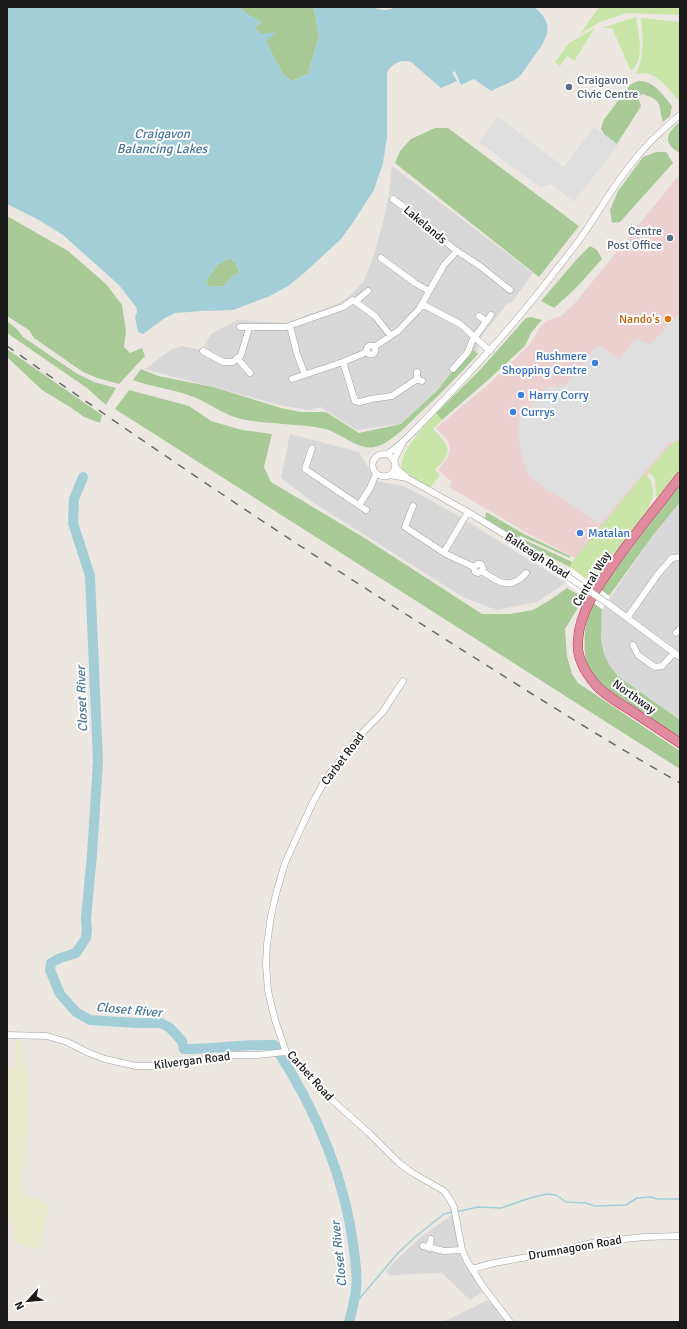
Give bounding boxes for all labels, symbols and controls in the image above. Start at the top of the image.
place label: Craigavon Civic Centre [577,73,638,102]
marker: Craigavon Civic Centre [564,82,574,92]
water label: Craigavon Balancing Lakes [117,126,208,157]
street label: Lakelands [400,203,450,247]
place label: Centre Post Office [607,224,662,253]
marker: Centre Post Office [665,233,675,243]
place label: Nando's [619,312,660,327]
marker: Nando's [663,314,673,324]
place label: Rushmere Shopping Centre [502,349,587,378]
marker: Rushmere Shopping Centre [590,358,600,368]
place label: Harry Corry [529,388,589,403]
marker: Harry Corry [516,390,526,400]
place label: Currys [521,405,555,420]
marker: Currys [508,407,518,417]
place label: Matalan [588,526,630,541]
marker: Matalan [575,528,585,538]
street label: Balteagh Road [502,530,572,582]
street label: Central Way [570,548,615,609]
water label: Closet River [73,663,91,732]
street label: Northway [609,677,659,718]
street label: Carbet Road [318,730,368,788]
water label: Closet River [95,999,165,1021]
street label: Carbet Road [284,1048,336,1104]
street label: Kilvergan Road [153,1049,231,1073]
water label: Closet River [327,1218,350,1288]
street label: Drumnagoon Road [527,1232,623,1264]
north arrow [8,1281,48,1321]
text: N [12,1299,27,1312]

